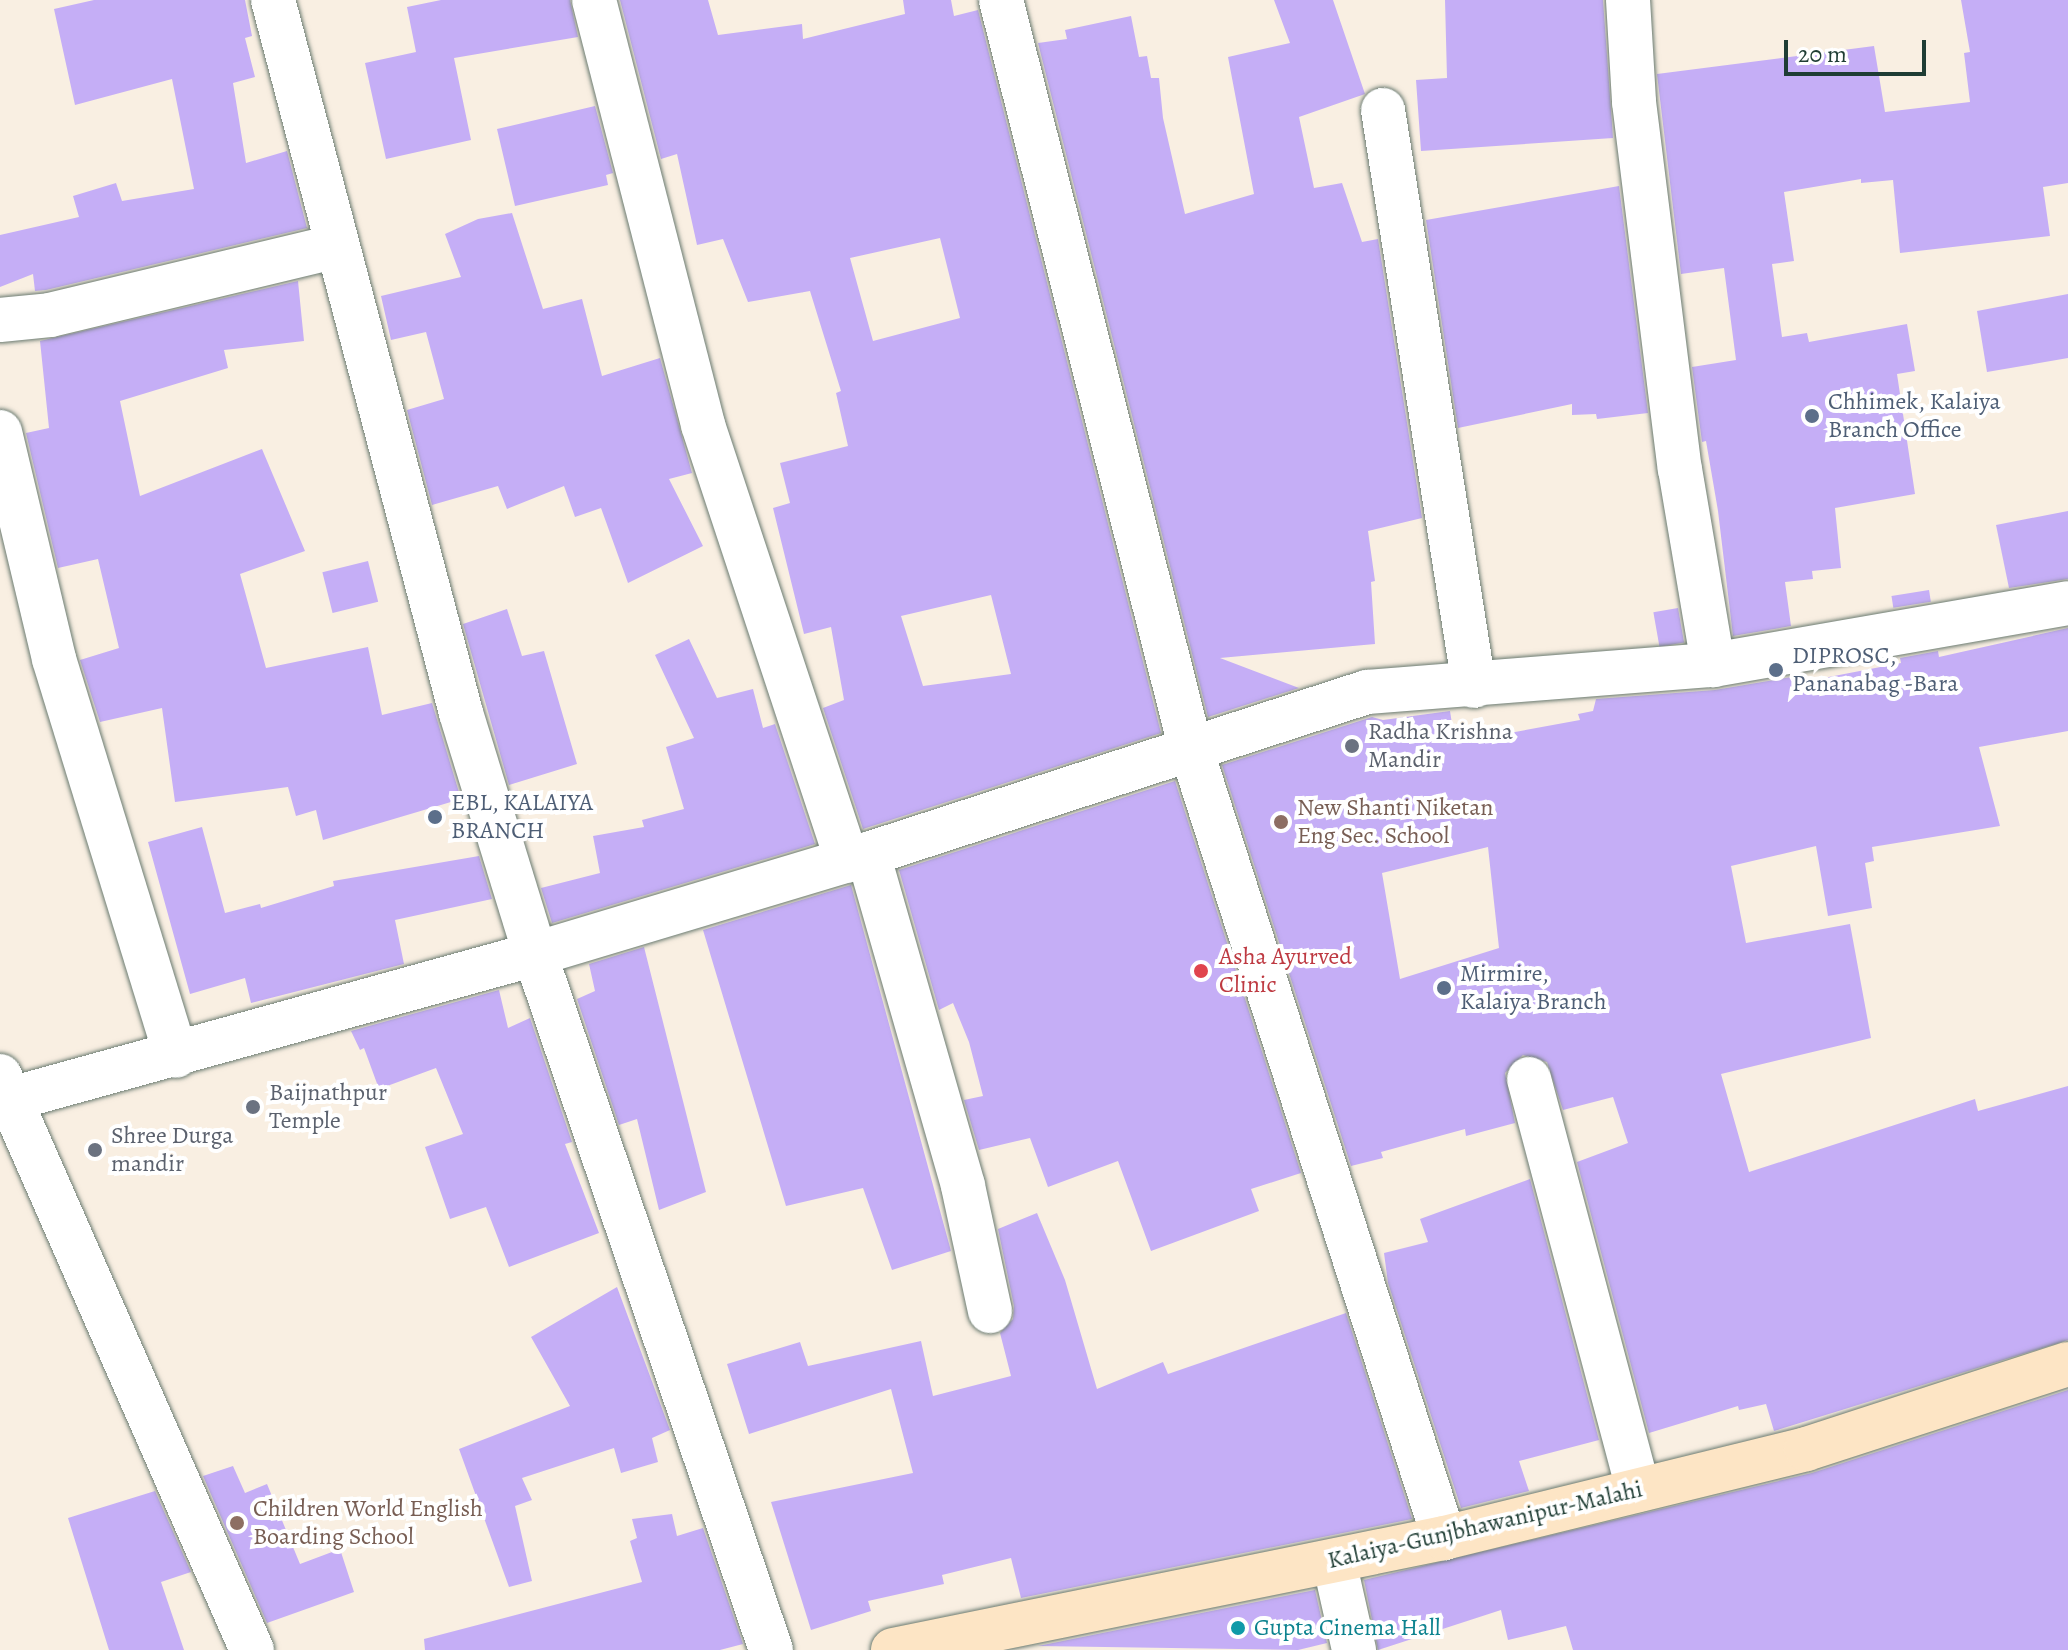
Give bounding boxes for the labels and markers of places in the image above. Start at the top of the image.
place label: Chhimek, Kalaiya Branch Office [1828,388,2001,444]
marker: Chhimek, Kalaiya Branch Office [1803,407,1821,425]
place label: DIPROSC, Pananabag -Bara [1792,642,1959,698]
marker: DIPROSC, Pananabag -Bara [1767,661,1785,679]
place label: Radha Krishna Mandir [1368,718,1513,774]
marker: Radha Krishna Mandir [1343,737,1361,755]
place label: EBL, KALAIYA BRANCH [451,789,594,845]
place label: New Shanti Niketan Eng Sec. School [1297,794,1494,850]
marker: EBL, KALAIYA BRANCH [426,808,444,826]
marker: New Shanti Niketan Eng Sec. School [1272,813,1290,831]
place label: Asha Ayurved Clinic [1219,943,1352,999]
marker: Asha Ayurved Clinic [1190,960,1212,982]
place label: Mirmire, Kalaiya Branch [1460,960,1606,1016]
marker: Mirmire, Kalaiya Branch [1435,979,1453,997]
place label: Baijnathpur Temple [269,1079,387,1135]
marker: Baijnathpur Temple [244,1098,262,1116]
place label: Shree Durga mandir [111,1122,233,1178]
marker: Shree Durga mandir [86,1141,104,1159]
place label: Children World English Boarding School [253,1495,483,1551]
marker: Children World English Boarding School [228,1514,246,1532]
place label: Gupta Cinema Hall [1254,1614,1441,1642]
marker: Gupta Cinema Hall [1229,1619,1247,1637]

